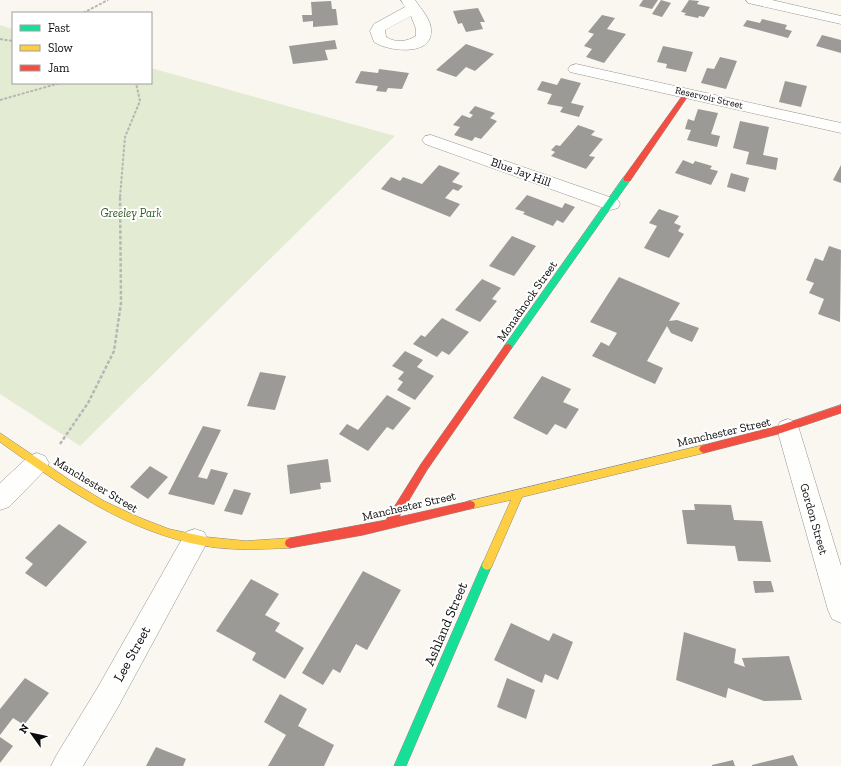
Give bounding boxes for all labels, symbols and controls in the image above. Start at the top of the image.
legend [12,12,152,84]
text: Fast [48,21,71,35]
text: Slow [48,41,74,55]
text: Jam [48,61,70,75]
street label: Reservoir Street [674,84,745,112]
street label: Blue Jay Hill [489,155,553,189]
park label: Greeley Park [101,206,162,220]
street label: Monadnock Street [494,258,560,344]
street label: Manchester Street [676,414,773,450]
street label: Manchester Street [51,454,141,516]
street label: Gordon Street [797,482,831,557]
street label: Manchester Street [361,488,458,524]
street label: Ashland Street [421,579,472,668]
street label: Lee Street [110,623,155,685]
north arrow [12,714,52,754]
text: N [16,721,32,736]

